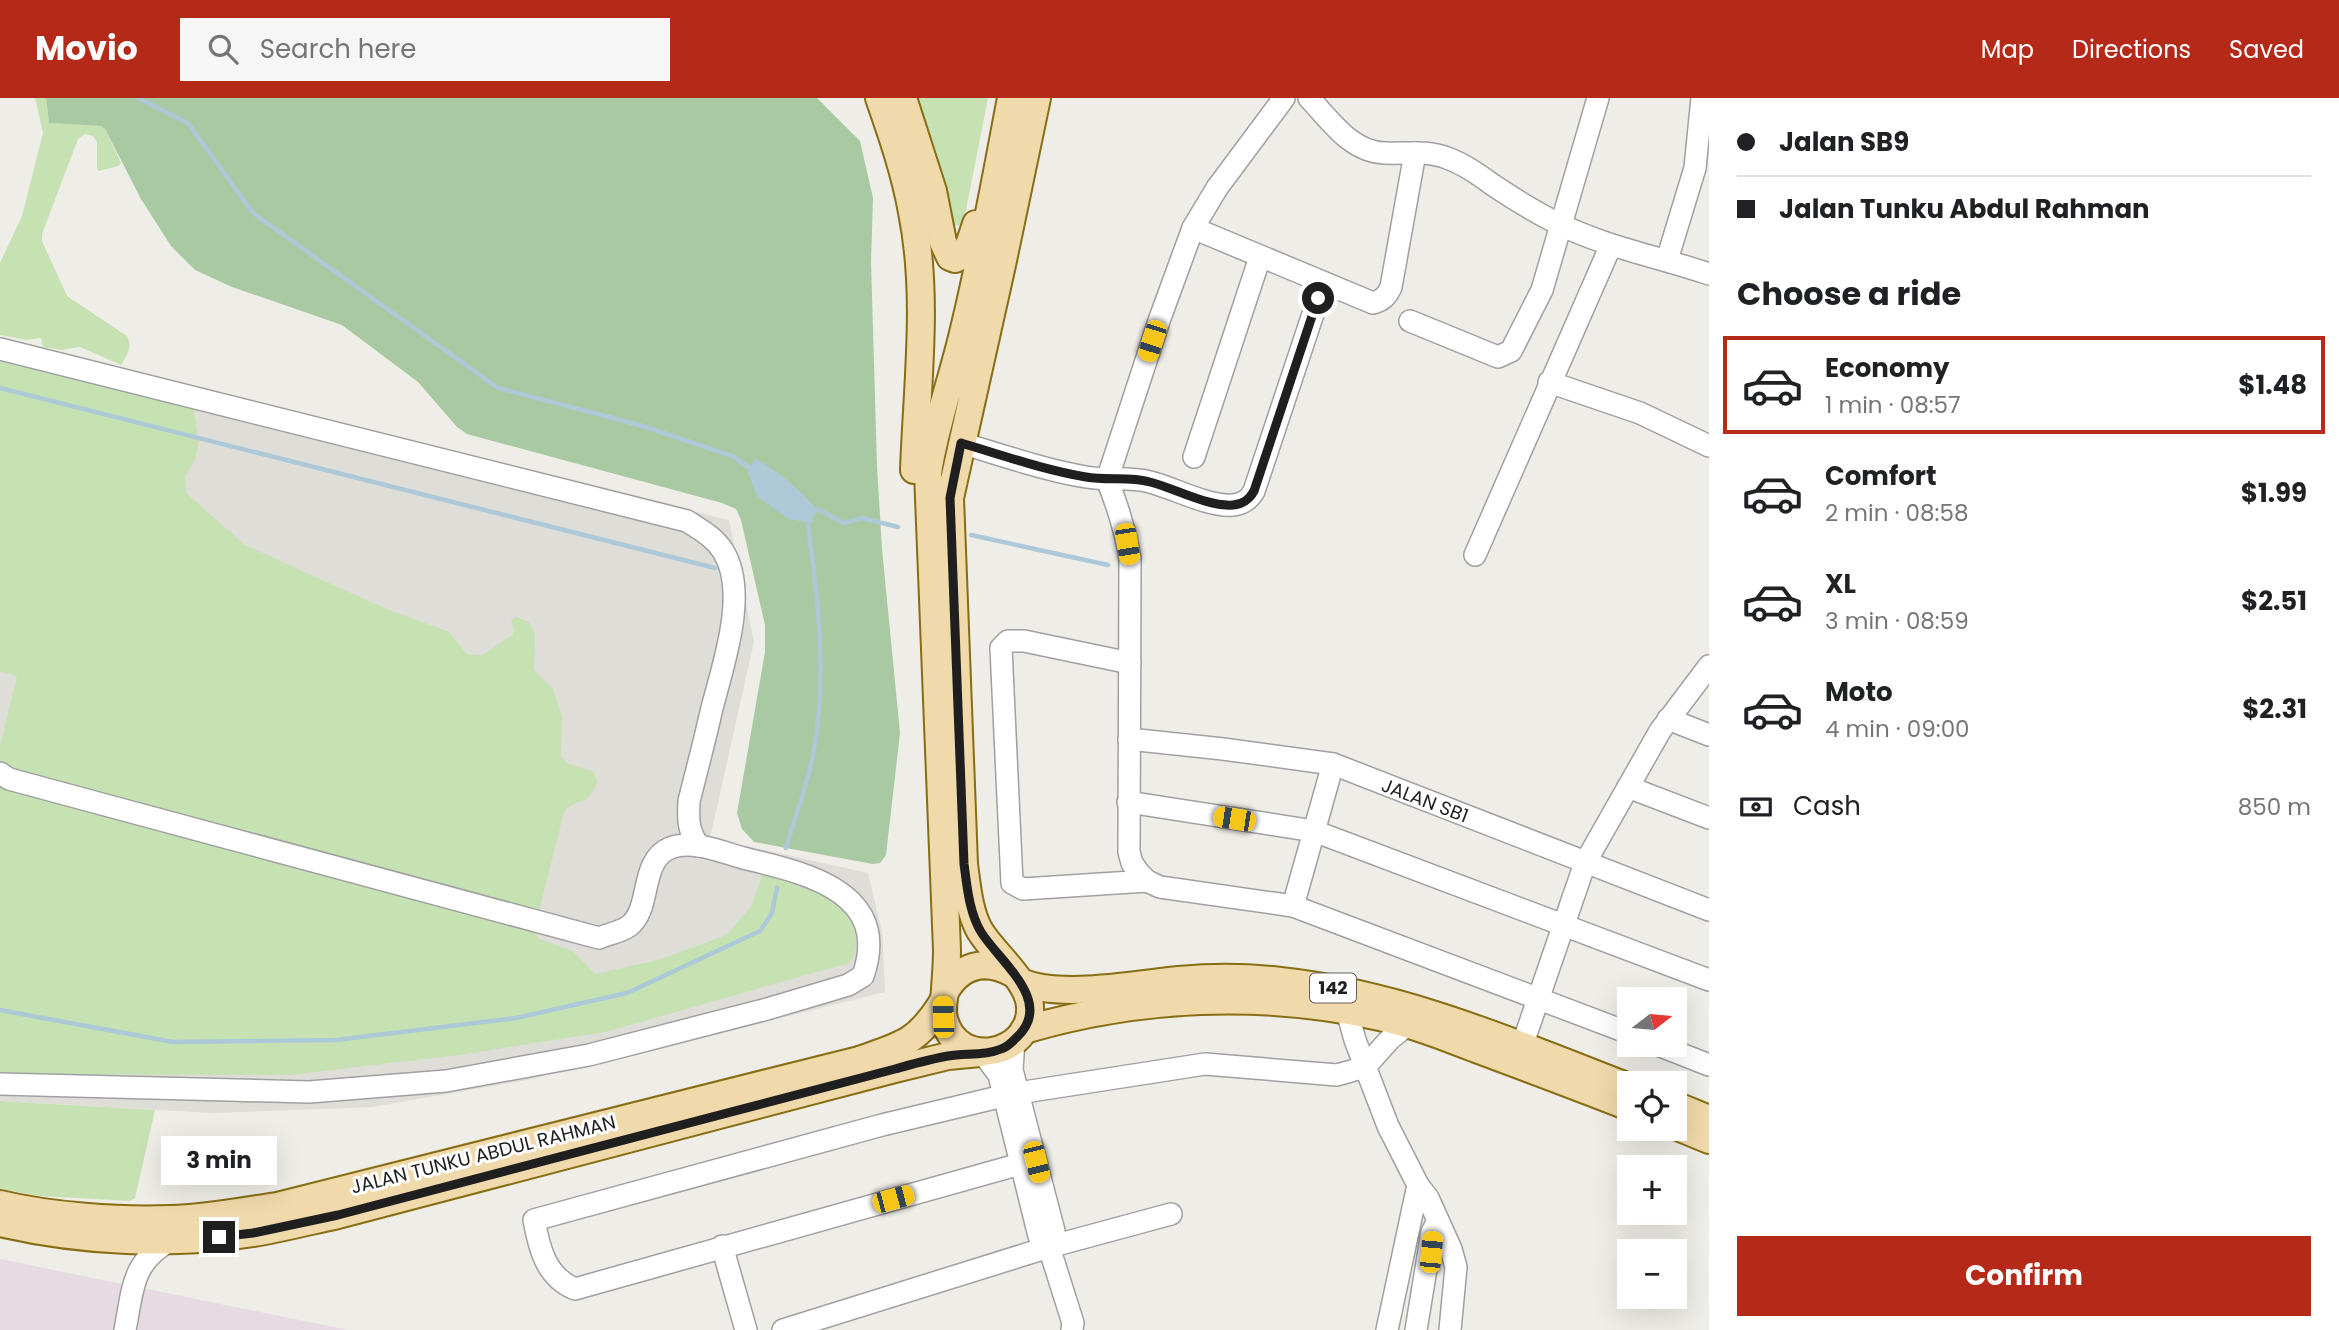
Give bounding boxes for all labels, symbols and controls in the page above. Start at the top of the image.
search box [180,18,670,81]
text: Movio [35,25,138,72]
icon: search [204,30,242,68]
text: Search here [260,31,416,67]
text: Map [1981,33,2034,66]
text: Directions [2072,33,2191,66]
text: Saved [2229,33,2304,66]
text: Jalan SB9 [1779,124,1909,160]
text: Jalan Tunku Abdul Rahman [1779,191,2150,227]
text: Choose a ride [1737,271,1961,316]
route start [1302,282,1334,314]
car [1136,318,1169,364]
text: Economy [1825,350,1949,386]
icon: car [1741,354,1804,417]
text: $1.48 [2238,367,2307,403]
text: 1 min · 08:57 [1825,389,1961,421]
text: Comfort [1825,458,1937,494]
icon: car [1741,462,1804,525]
text: $1.99 [2241,475,2307,511]
text: 2 min · 08:58 [1825,497,1968,529]
car [1114,522,1141,566]
text: XL [1825,566,1856,602]
icon: car [1741,570,1804,633]
text: $2.51 [2241,583,2307,619]
text: 3 min · 08:59 [1825,605,1969,637]
text: Moto [1825,674,1893,710]
icon: car [1741,678,1804,741]
text: $2.31 [2242,691,2307,727]
text: 4 min · 09:00 [1825,713,1970,745]
street label: JALAN SB1 [1377,772,1472,829]
icon: cash [1737,788,1775,826]
text: Cash [1793,788,1861,824]
text: 850 m [2238,791,2311,823]
car [1212,805,1257,833]
road number: 142 [1310,974,1356,1002]
north arrow [1617,987,1687,1057]
map controls [1617,987,1687,1309]
car [932,996,955,1038]
button: locate [1617,1071,1687,1141]
street label: JALAN TUNKU ABDUL RAHMAN [348,1108,618,1200]
callout: 3 min [161,1136,277,1184]
car [1021,1139,1052,1185]
text: 3 min [186,1144,252,1176]
button: + [1617,1155,1687,1225]
car [870,1183,917,1215]
route end [203,1221,235,1253]
car [1419,1230,1444,1274]
button: Confirm [1737,1236,2311,1316]
button: − [1617,1239,1687,1309]

